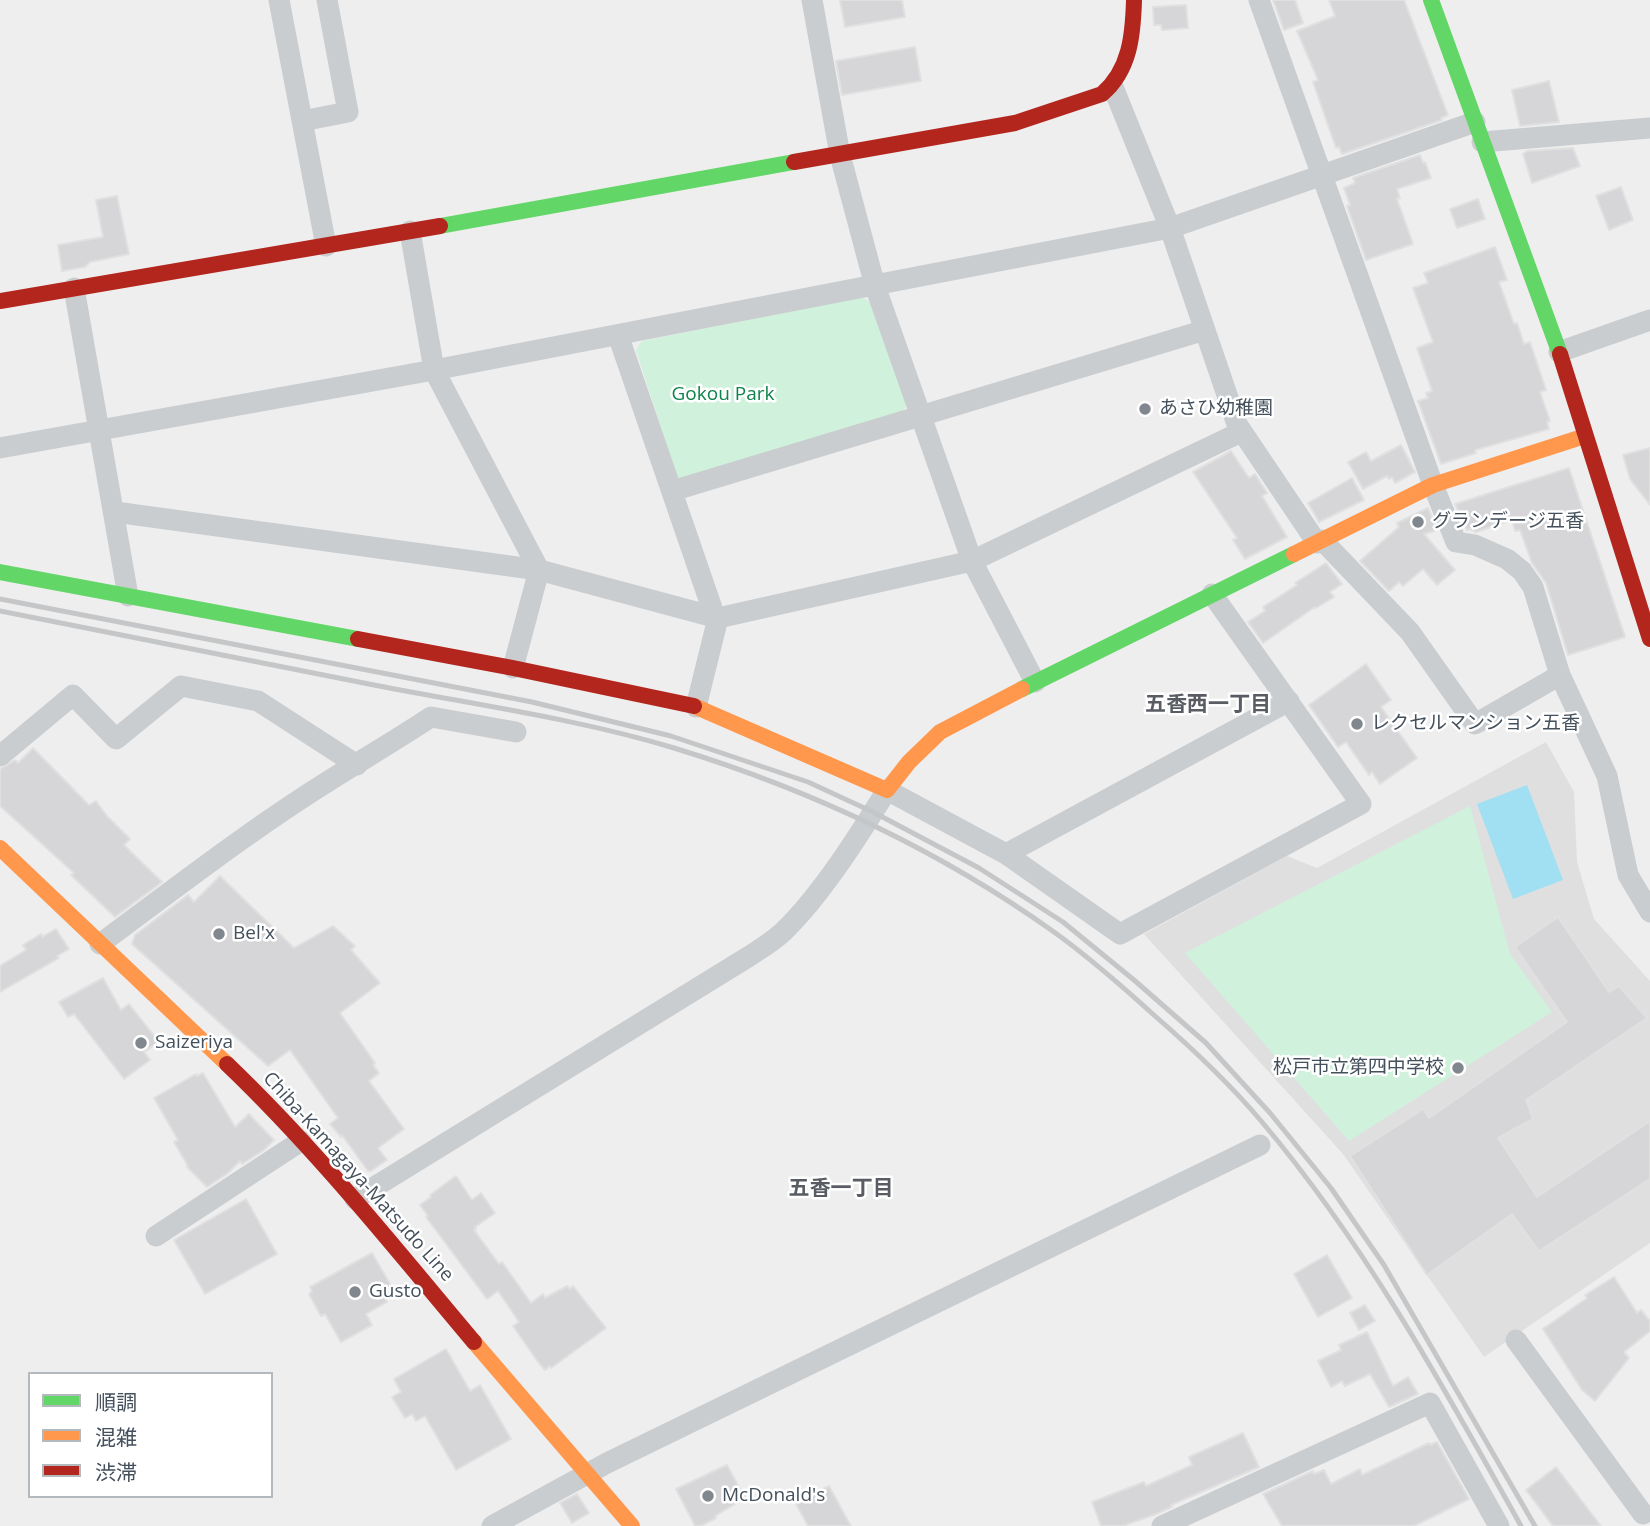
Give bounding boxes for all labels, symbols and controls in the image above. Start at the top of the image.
park label: Gokou Park [672,384,774,406]
place label: あさひ幼稚園 [1159,398,1273,420]
marker: あさひ幼稚園 [1137,401,1153,417]
place label: グランデージ五香 [1432,511,1584,533]
marker: グランデージ五香 [1410,514,1426,530]
district label: 五香西一丁目 [1145,692,1271,718]
place label: レクセルマンション五香 [1371,713,1580,735]
marker: レクセルマンション五香 [1349,716,1365,732]
place label: Bel'x [233,923,275,945]
marker: Bel'x [211,926,227,942]
place label: Saizeriya [155,1032,233,1054]
marker: Saizeriya [133,1035,149,1051]
place label: 松戸市立第四中学校 [1273,1057,1444,1079]
marker: 松戸市立第四中学校 [1450,1060,1466,1076]
street label: Chiba-Kamagaya-Matsudo Line [258,1067,458,1287]
district label: 五香一丁目 [789,1176,893,1202]
place label: Gusto [369,1281,422,1303]
marker: Gusto [347,1284,363,1300]
legend [28,1372,273,1498]
text: 順調 [95,1388,137,1416]
text: 混雑 [95,1423,137,1451]
text: 渋滞 [95,1458,137,1486]
place label: McDonald's [722,1485,825,1507]
marker: McDonald's [700,1488,716,1504]

